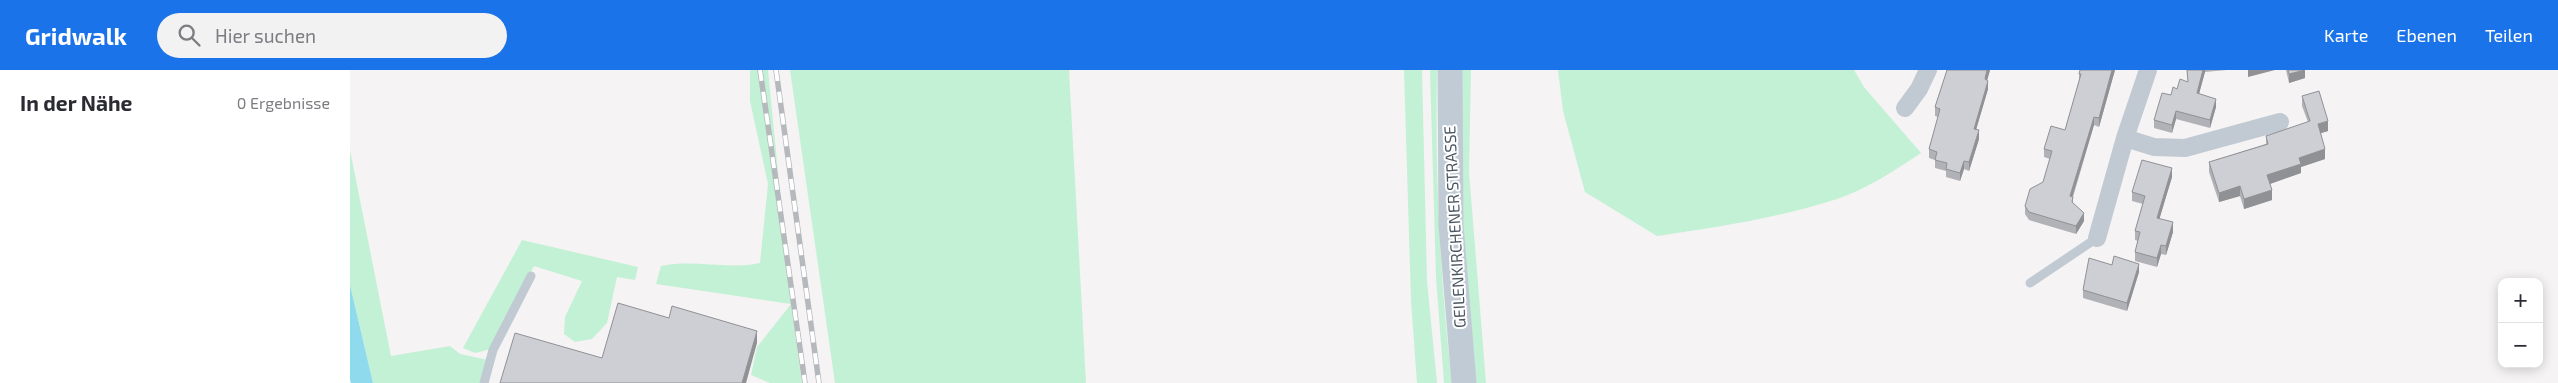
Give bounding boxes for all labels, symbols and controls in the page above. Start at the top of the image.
search box [157,13,507,58]
text: Gridwalk [25,21,127,50]
icon: search [175,21,203,49]
text: Hier suchen [215,24,316,47]
text: Karte [2324,24,2368,46]
text: Ebenen [2396,24,2457,46]
text: Teilen [2485,24,2533,46]
text: In der Nähe [20,90,132,115]
text: 0 Ergebnisse [237,93,330,112]
street label: GEILENKIRCHENER STRASSE [1439,125,1469,329]
map controls [2498,278,2543,368]
button: + [2498,278,2543,323]
button: − [2498,323,2543,368]

